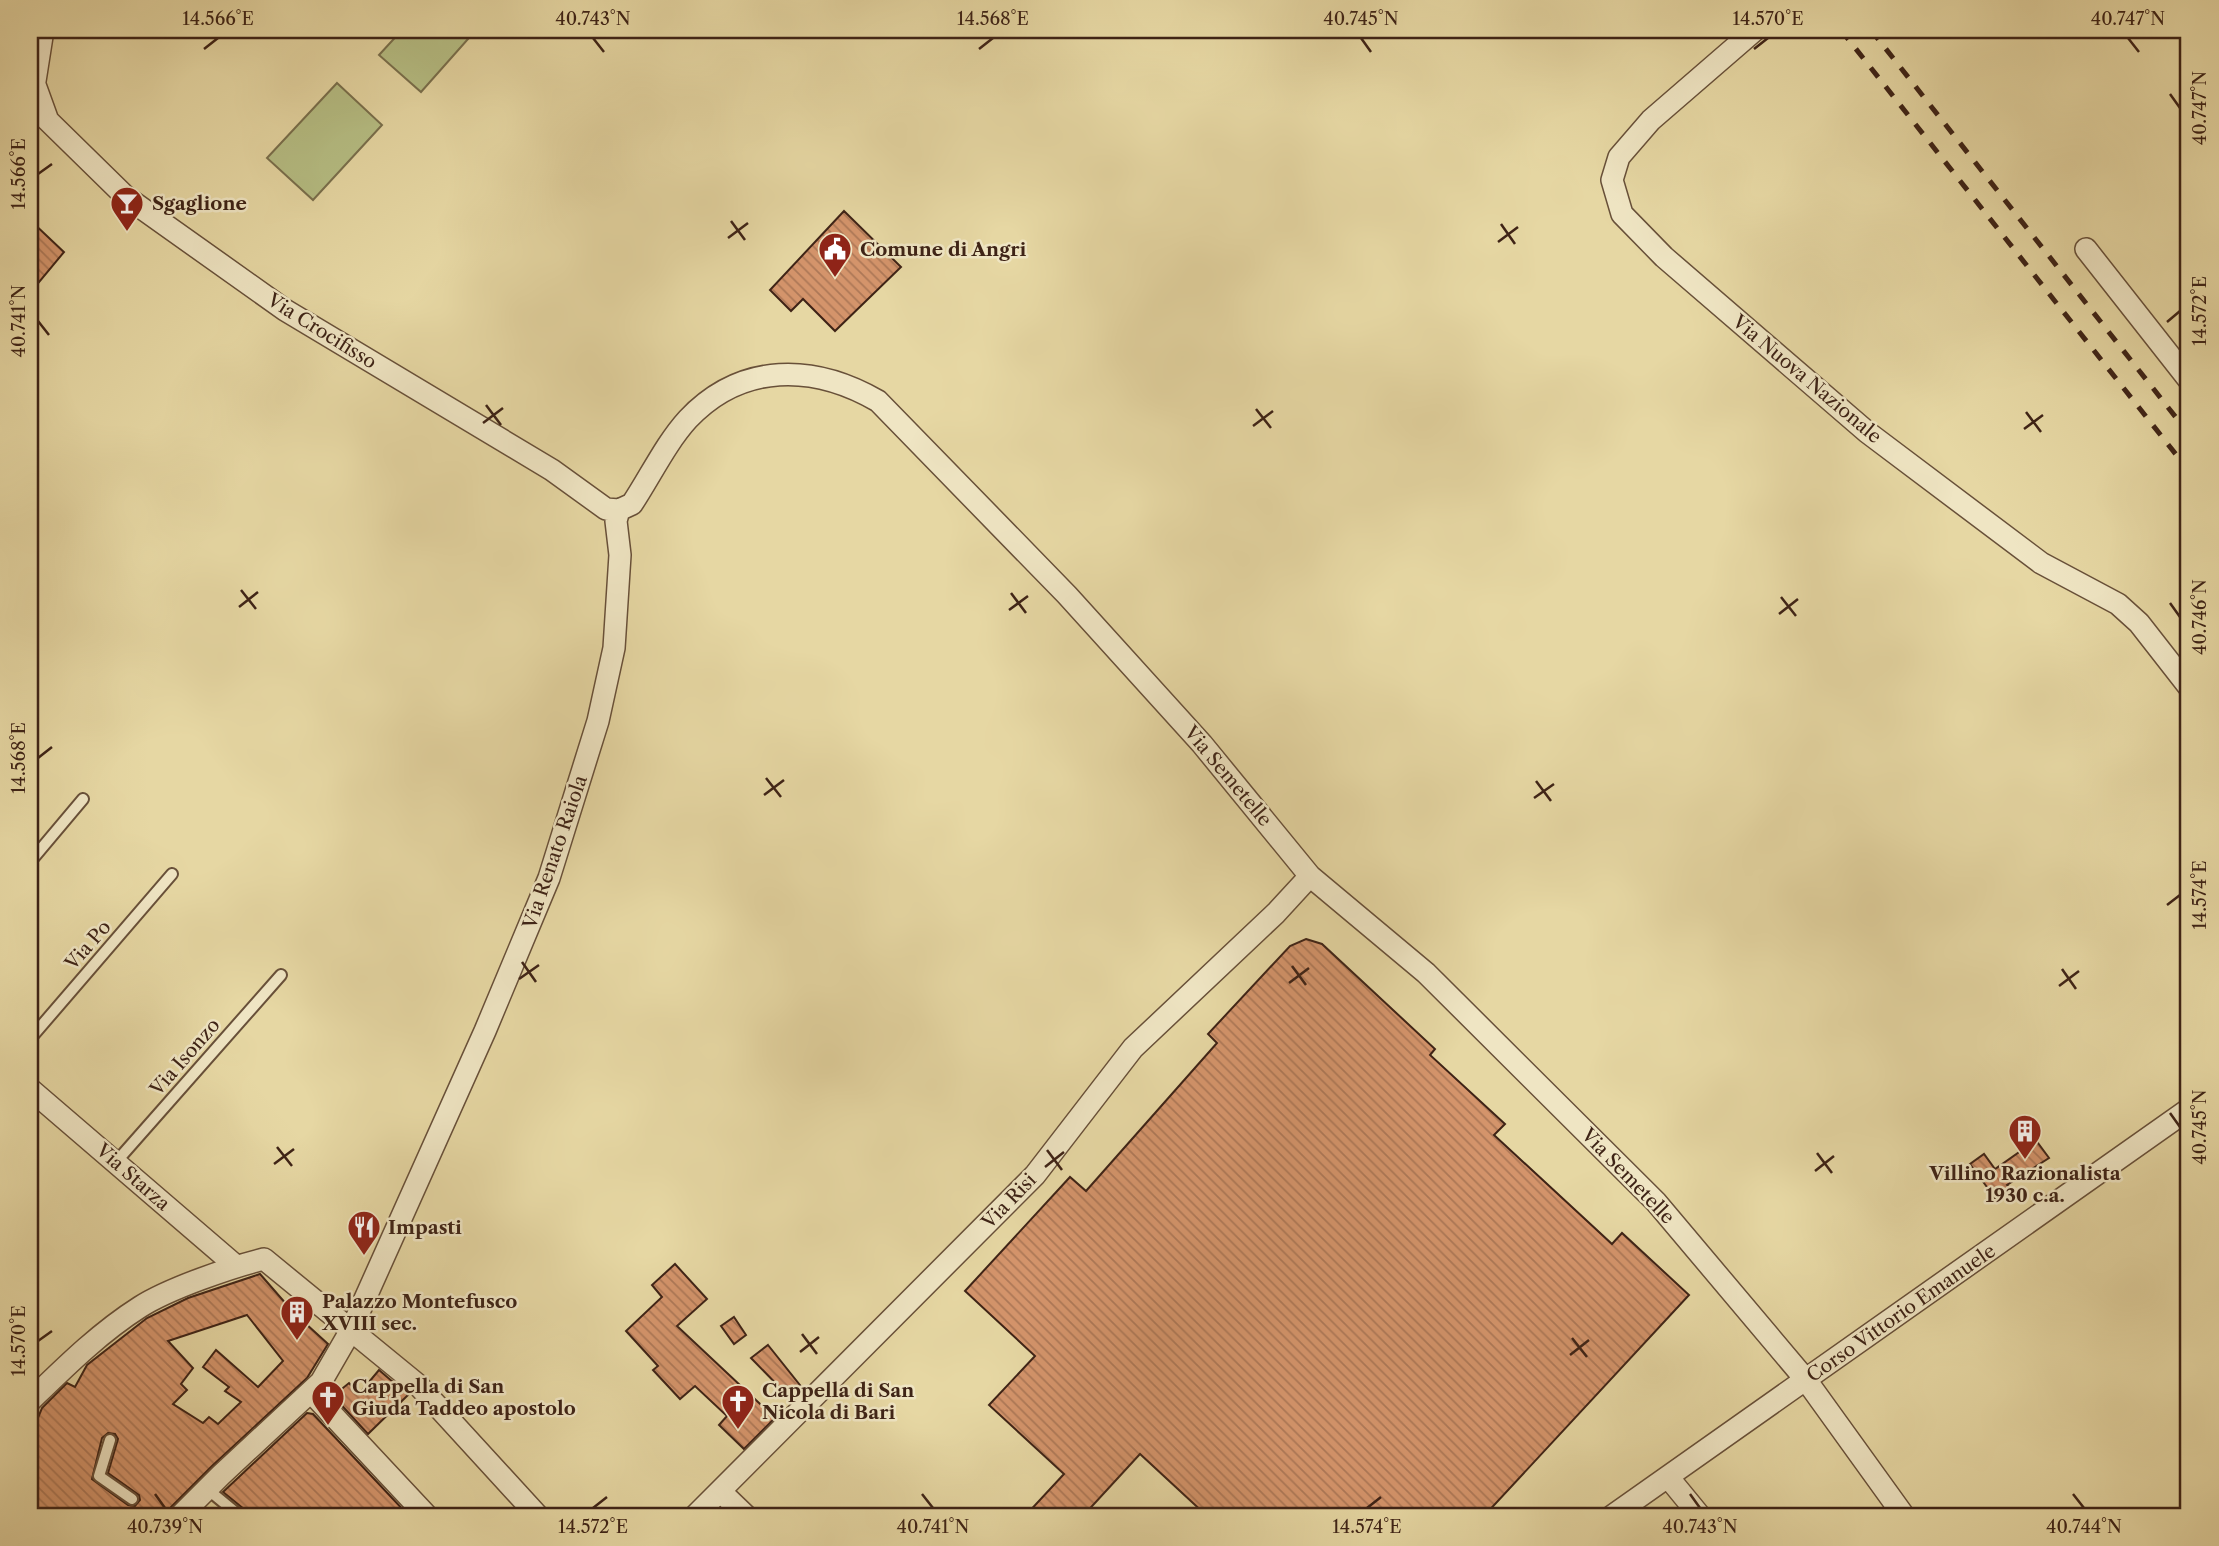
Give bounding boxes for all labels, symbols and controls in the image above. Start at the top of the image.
text: 14.566°E [182,8,254,30]
text: 40.743°N [555,8,631,30]
text: 14.568°E [957,8,1029,30]
text: 40.745°N [1323,8,1399,30]
text: 14.570°E [1732,8,1804,30]
text: 40.747°N [2091,8,2165,30]
text: 40.747°N [2189,71,2211,145]
text: 14.566°E [8,138,30,210]
bar icon: Sgaglione [108,184,146,233]
place label: Sgaglione [152,192,247,215]
public building icon: Comune di Angri [816,230,854,279]
place label: Comune di Angri [860,238,1026,261]
text: 14.572°E [2189,276,2211,346]
text: 40.741°N [8,284,30,357]
street label: Via Crocifisso [262,288,381,374]
street label: Via Nuova Nazionale [1727,309,1886,448]
text: 40.746°N [2189,579,2211,655]
street label: Via Semetelle [1179,720,1277,831]
text: 14.568°E [8,722,30,794]
street label: Via Renato Raiola [518,772,592,933]
text: 14.574°E [2189,860,2211,930]
street label: Via Po [60,916,116,975]
street label: Via Isonzo [145,1014,225,1101]
text: 40.745°N [2189,1089,2211,1165]
building icon: Villino Razionalista 1930 c.a. [2006,1112,2044,1161]
street label: Via Semetelle [1576,1123,1679,1229]
street label: Via Starza [91,1138,175,1215]
place label: Villino Razionalista 1930 c.a. [1928,1162,2122,1207]
street label: Via Risi [976,1168,1041,1234]
restaurant icon: Impasti [345,1208,383,1257]
place label: Impasti [388,1216,462,1239]
street label: Corso Vittorio Emanuele [1802,1239,2000,1387]
place label: Palazzo Montefusco XVIII sec. [321,1290,517,1335]
building icon: Palazzo Montefusco XVIII sec. [278,1293,316,1342]
text: 14.570°E [8,1305,30,1377]
place label: Cappella di San Giuda Taddeo apostolo [352,1375,576,1420]
church icon: Cappella di San Giuda Taddeo apostolo [309,1378,347,1427]
place label: Cappella di San Nicola di Bari [762,1379,914,1424]
church icon: Cappella di San Nicola di Bari [719,1382,757,1431]
text: 40.739°N [127,1516,203,1538]
text: 14.572°E [558,1516,628,1538]
text: 40.741°N [897,1516,970,1538]
text: 14.574°E [1332,1516,1402,1538]
text: 40.743°N [1662,1516,1738,1538]
text: 40.744°N [2046,1516,2122,1538]

